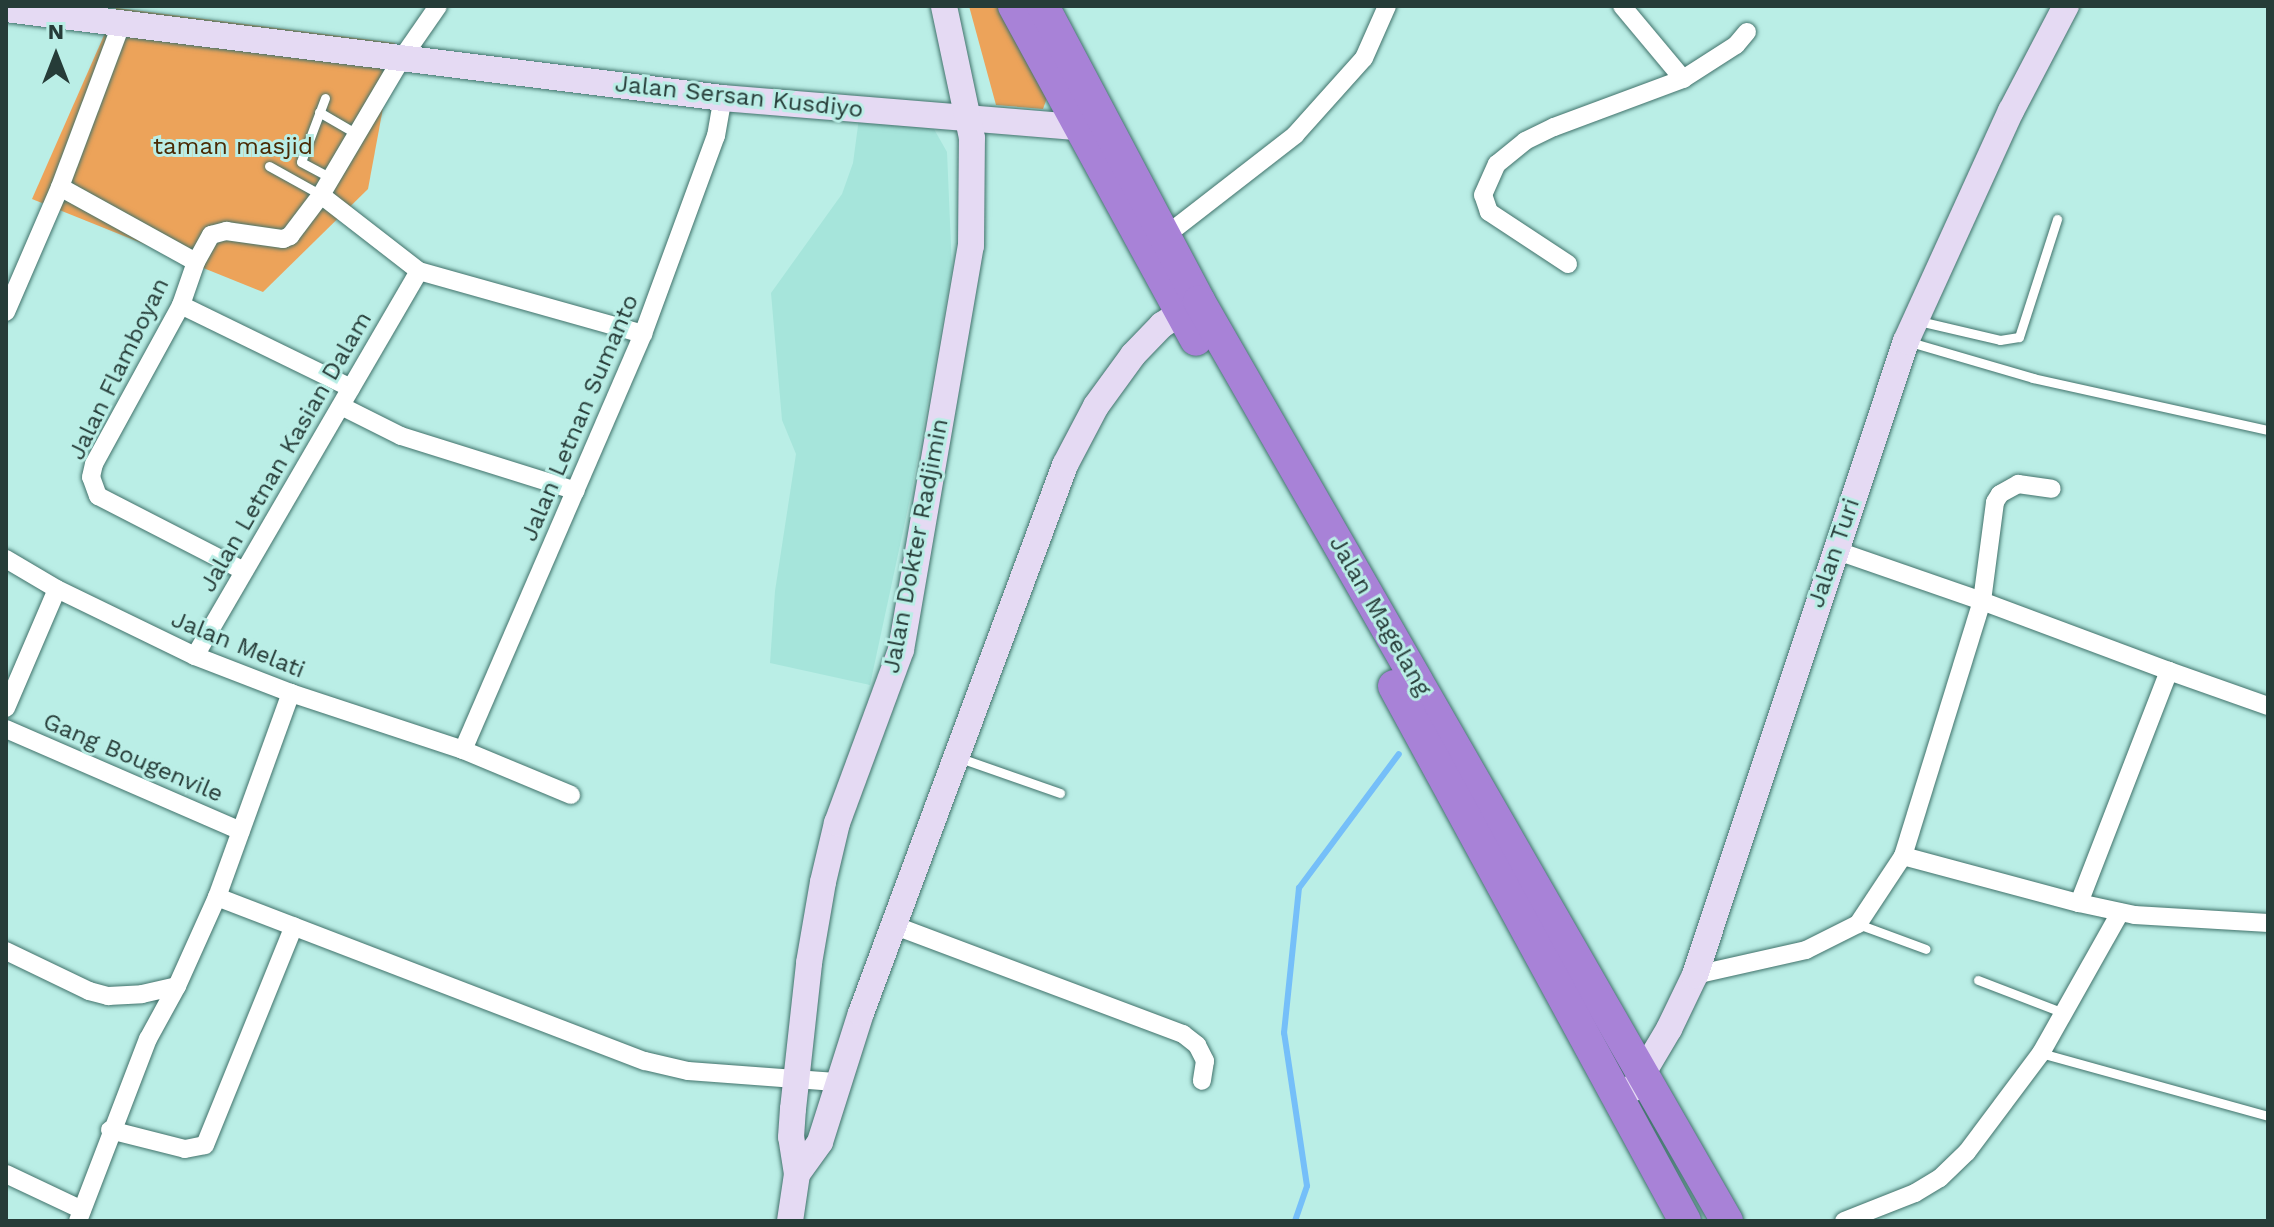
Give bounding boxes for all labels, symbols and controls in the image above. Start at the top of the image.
north arrow [16,16,96,96]
text: N [48,19,64,44]
street label: Jalan Sersan Kusdiyo [614,70,864,124]
park label: taman masjid [153,133,313,161]
street label: Jalan Flamboyan [62,273,176,465]
street label: Jalan Letnan Sumanto [515,290,645,546]
street label: Jalan Letnan Kasian Dalam [194,307,378,597]
street label: Jalan Dokter Radjimin [877,416,955,676]
street label: Jalan Turi [1802,494,1866,612]
street label: Jalan Magelang [1323,531,1437,701]
street label: Jalan Melati [167,605,309,685]
street label: Gang Bougenvile [39,707,227,809]

